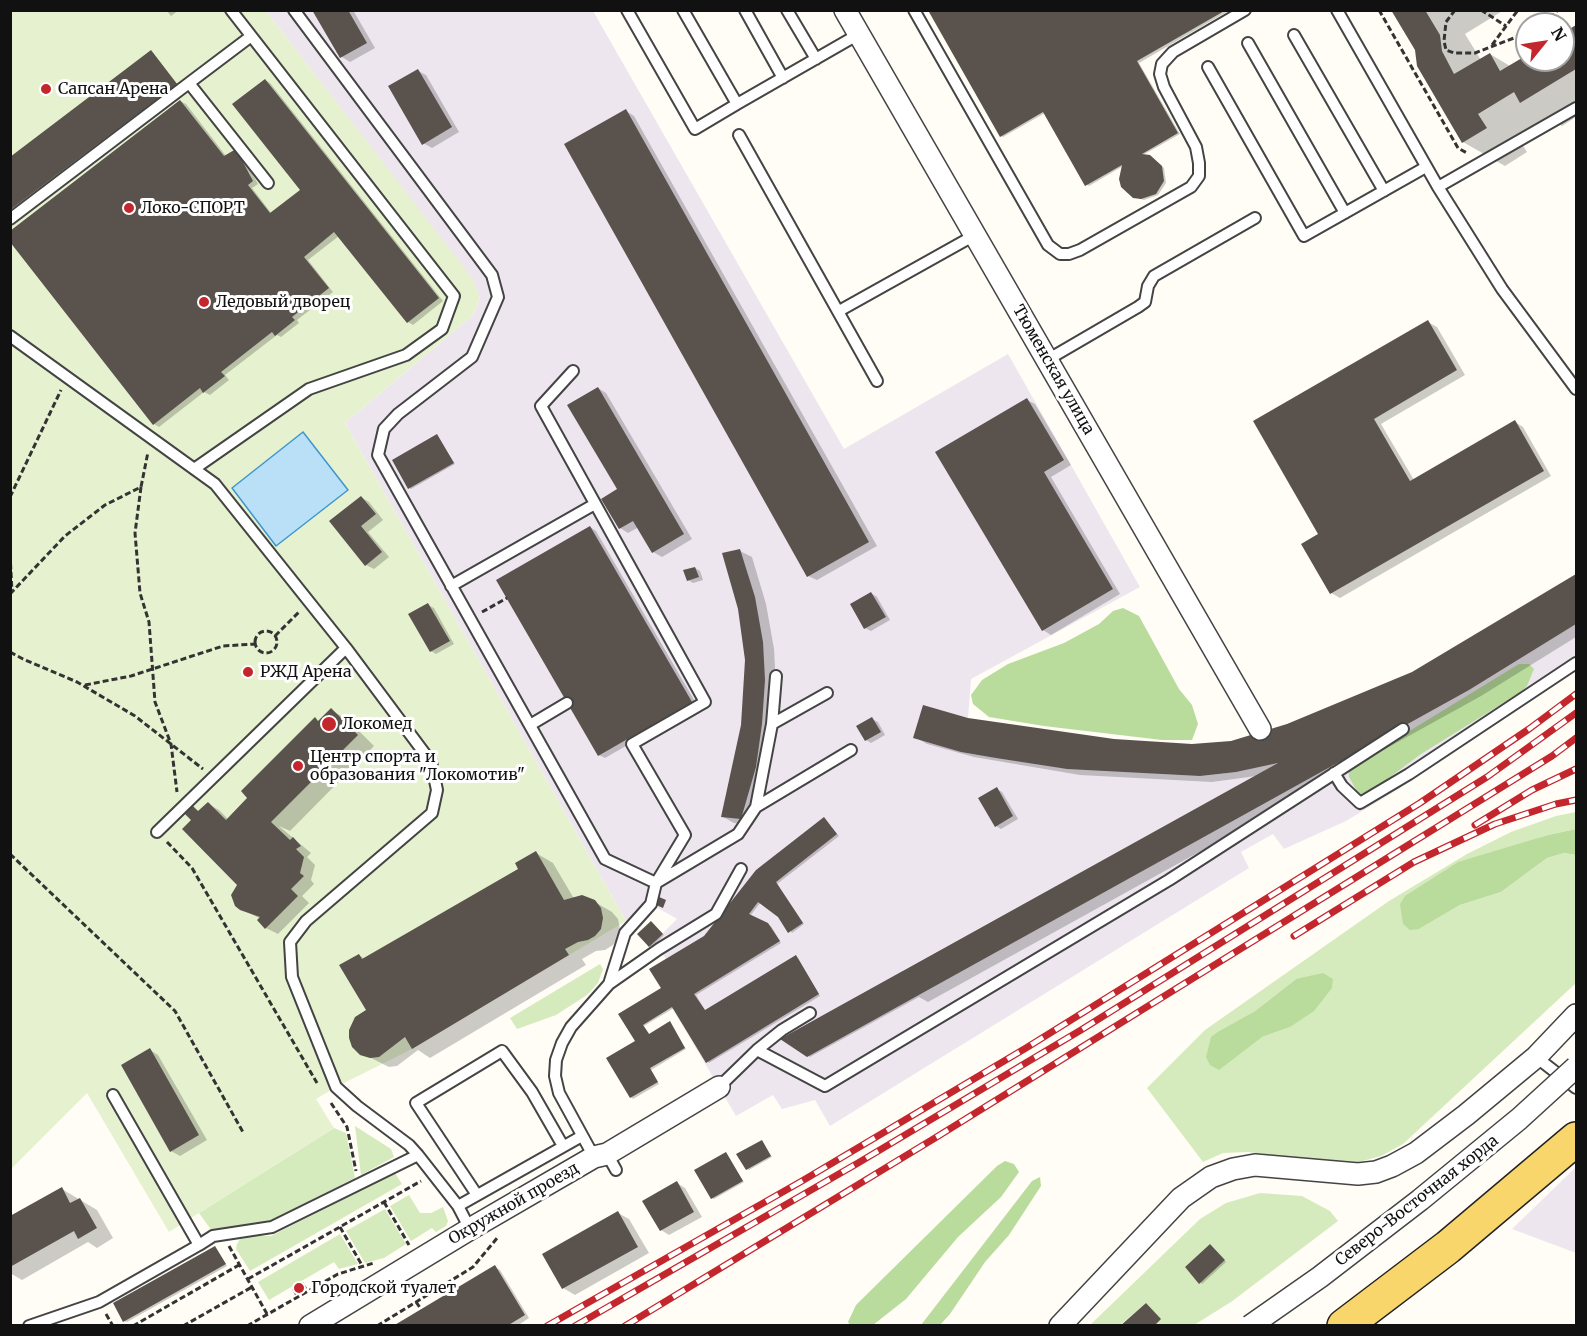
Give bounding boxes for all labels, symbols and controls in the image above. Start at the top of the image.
north arrow [1515,12,1575,72]
text: N [1547,24,1571,44]
place label: Сапсан Арена [58,79,168,99]
marker: Сапсан Арена [39,82,53,96]
place label: Локо-СПОРТ [141,198,245,218]
marker: Локо-СПОРТ [122,201,136,215]
place label: Ледовый дворец [216,292,351,312]
marker: Ледовый дворец [197,295,211,309]
street label: Тюменская улица [1008,302,1098,438]
place label: РЖД Арена [260,662,351,682]
marker: РЖД Арена [241,665,255,679]
place label: Локомед [342,714,412,734]
marker: Локомед [320,715,338,733]
place label: Центр спорта и образования "Локомотив" [310,747,525,785]
marker: Центр спорта и образования "Локомотив" [291,759,305,773]
street label: Северо-Восточная хорда [1332,1131,1502,1271]
street label: Окружной проезд [445,1159,583,1249]
place label: Городской туалет [311,1278,456,1298]
marker: Городской туалет [292,1281,306,1295]

